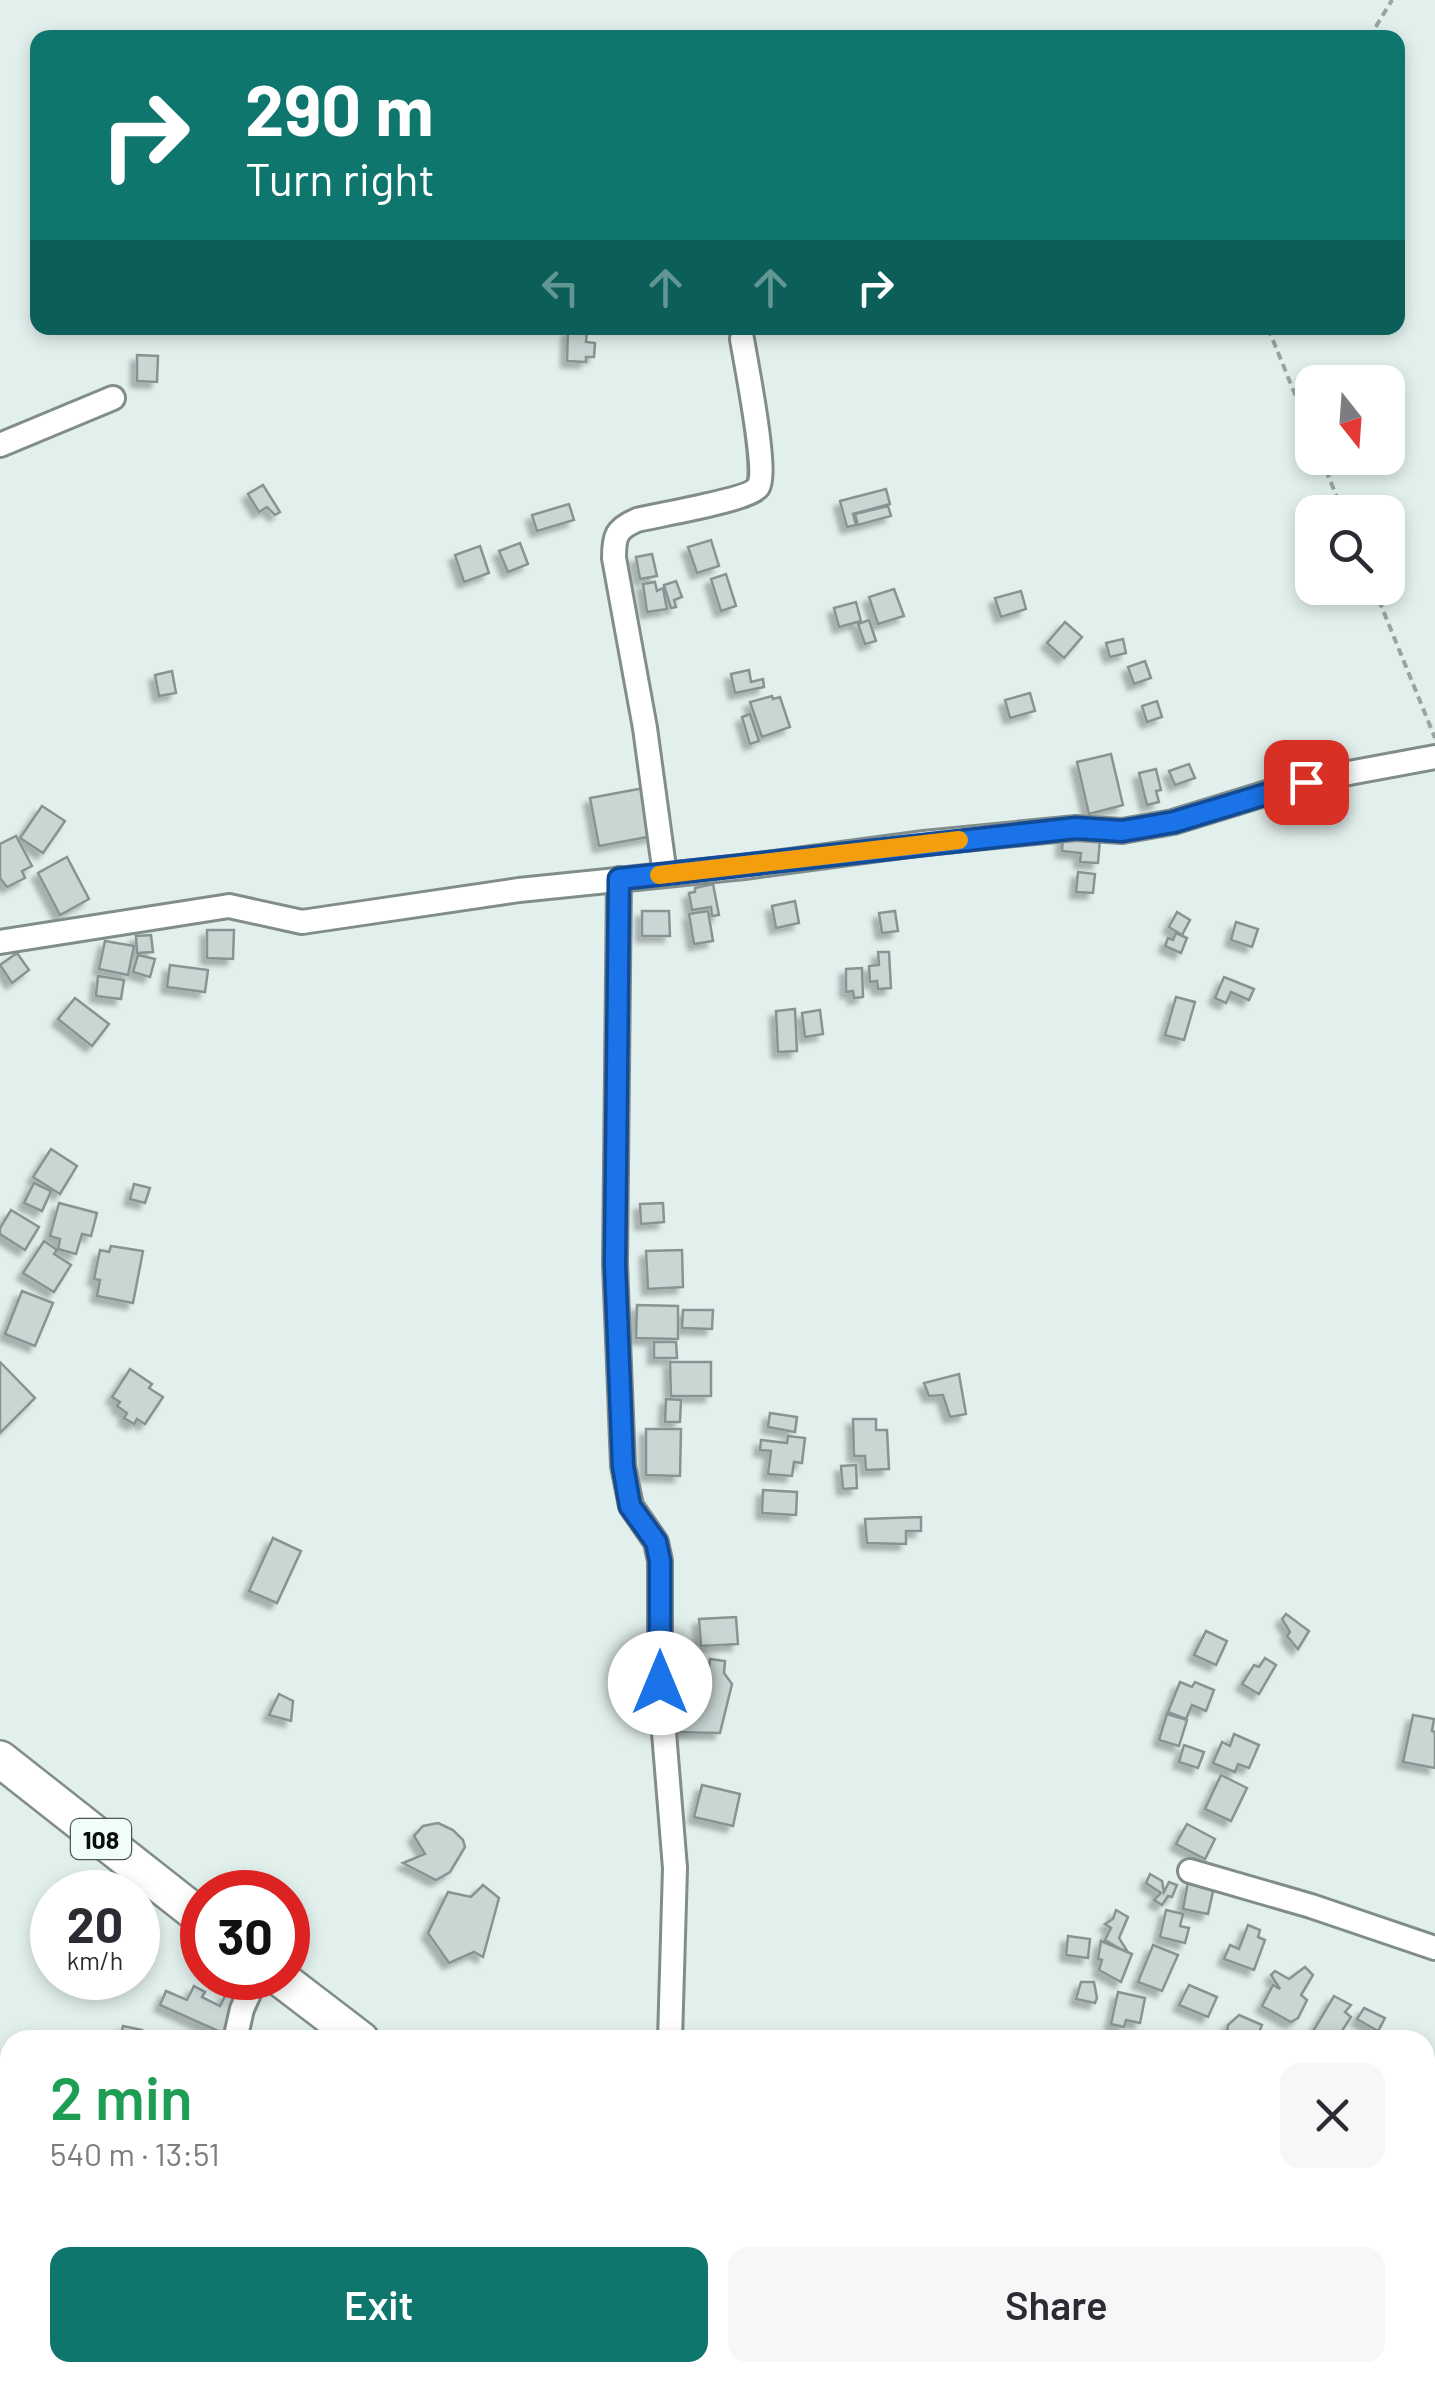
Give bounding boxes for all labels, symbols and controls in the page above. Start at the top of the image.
text: 290 m [245,66,434,150]
icon: right [80,70,210,200]
text: Turn right [245,151,435,205]
icon: left [533,260,588,315]
icon: ahead [638,260,693,315]
icon: ahead [743,260,798,315]
icon: right [848,260,903,315]
north arrow [1295,365,1405,475]
map controls [1295,365,1405,605]
button: search [1295,495,1405,605]
pin [1264,740,1349,825]
icon: arrive [1279,755,1334,810]
position arrow [608,1631,712,1735]
road number: 108 [71,1819,131,1859]
speed limit sign: 30 [180,1870,310,2000]
text: 20 [67,1893,123,1953]
text: km/h [67,1945,123,1975]
text: 2 min [50,2060,193,2132]
button: close [1280,2063,1385,2168]
text: 540 m · 13:51 [50,2134,220,2172]
button: Exit [50,2247,708,2362]
button: Share [728,2247,1385,2362]

